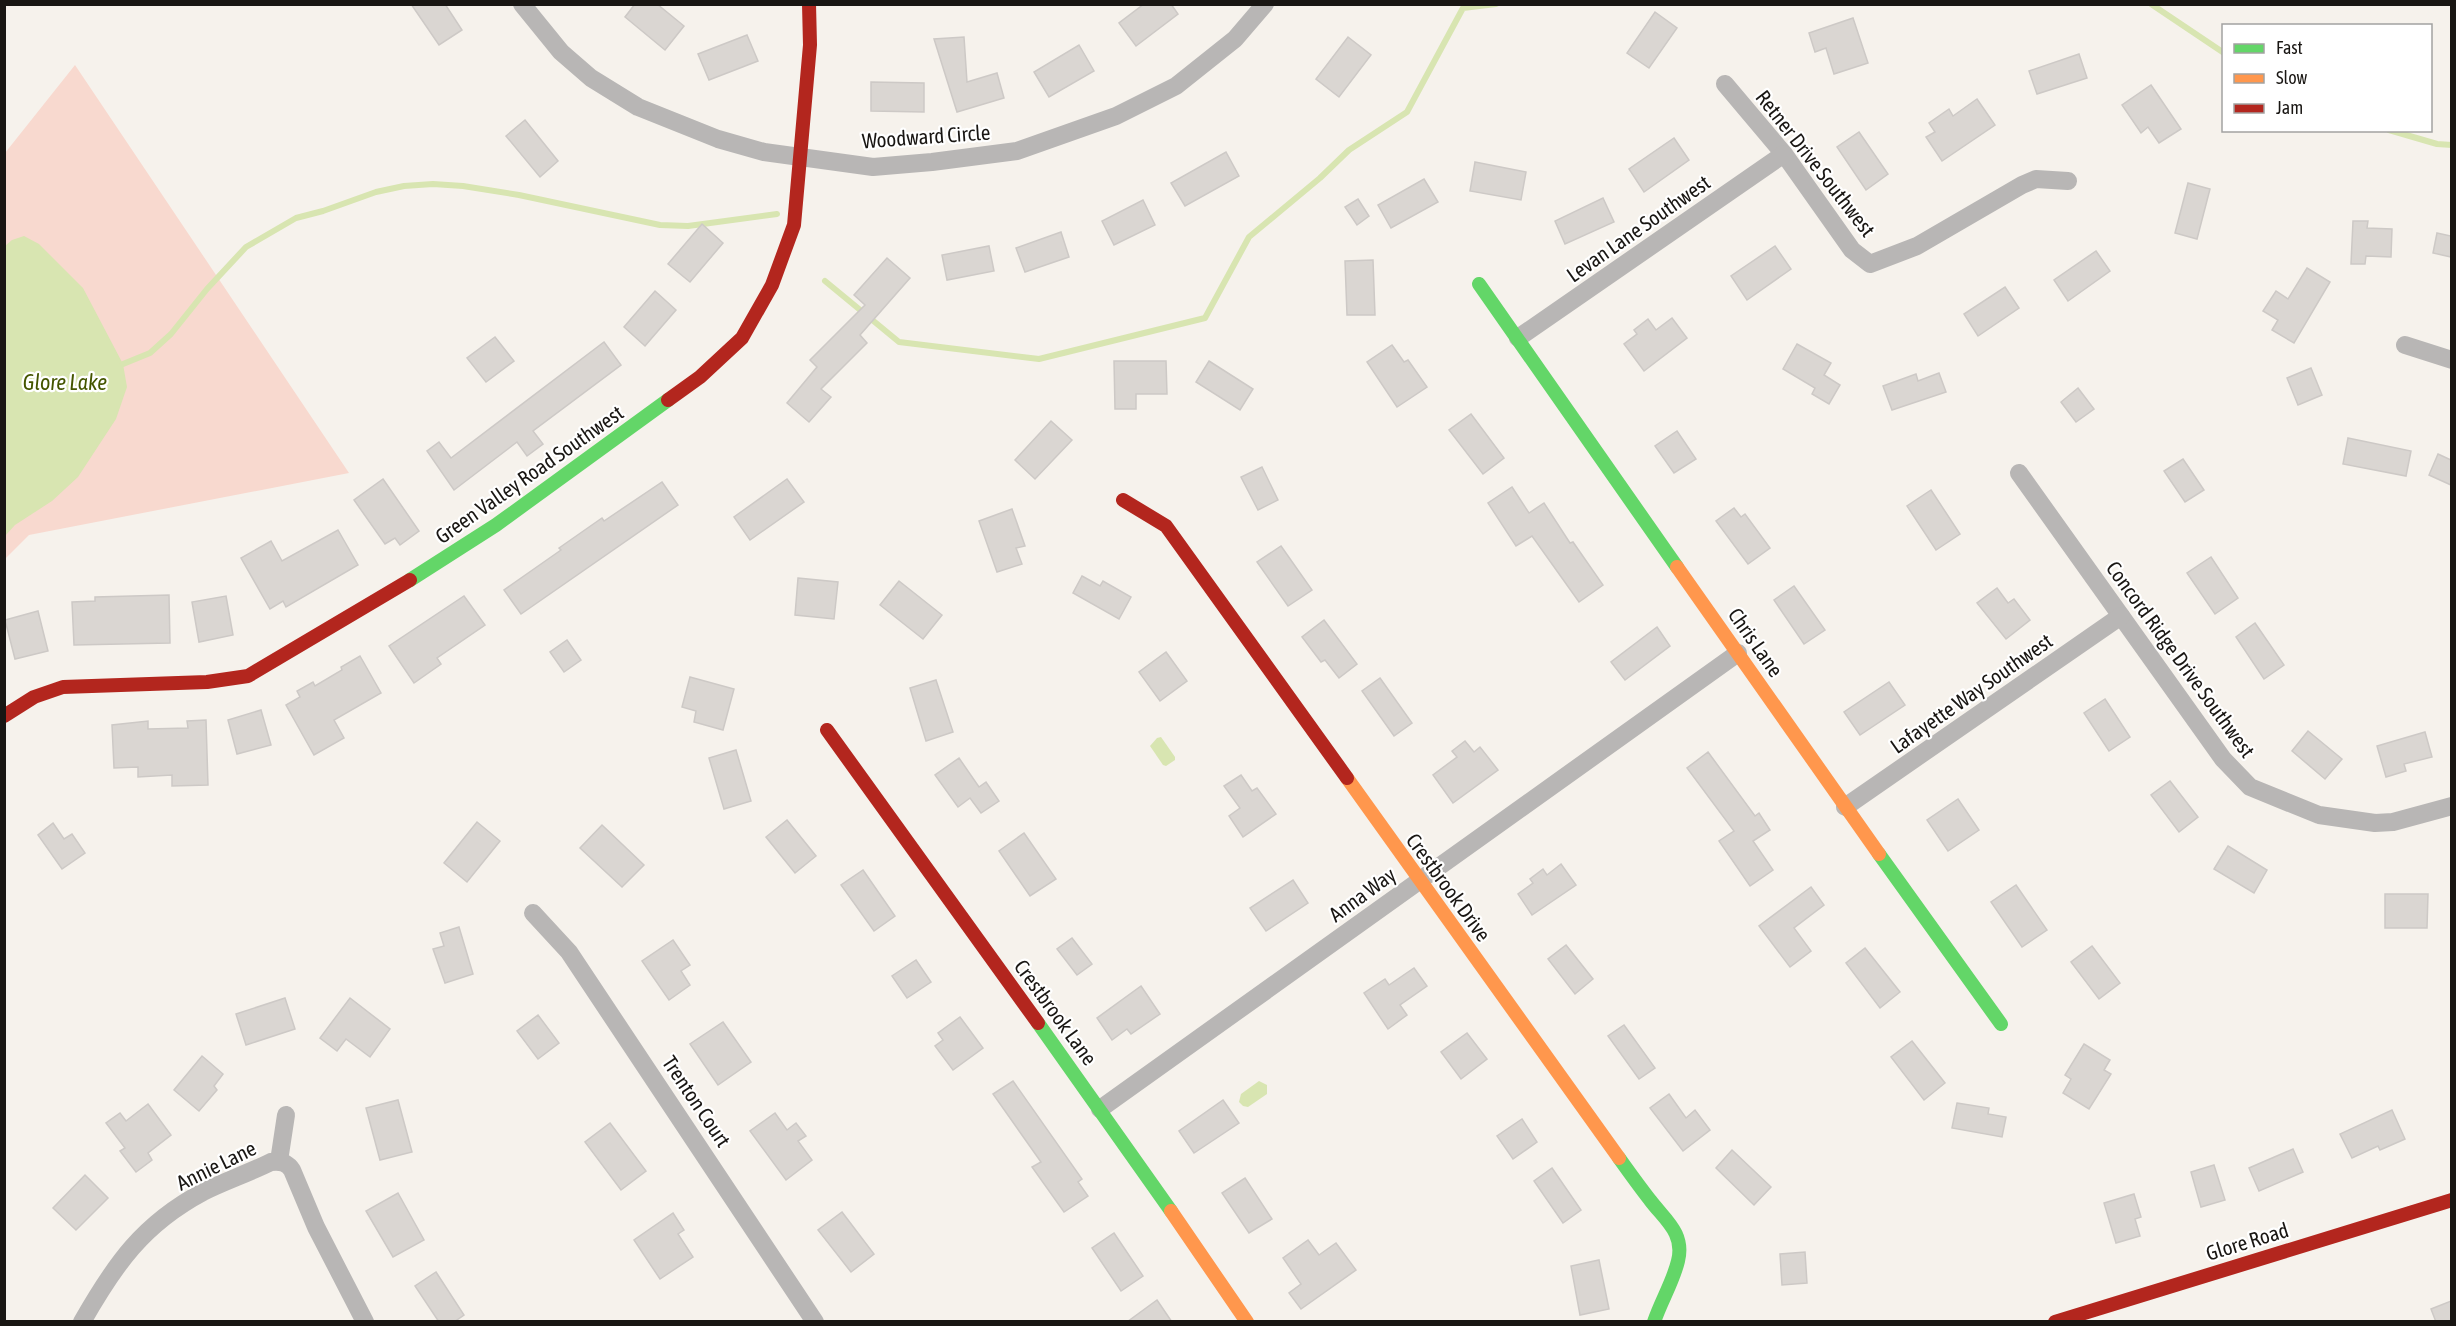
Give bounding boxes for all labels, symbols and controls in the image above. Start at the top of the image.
legend [2222,24,2432,132]
text: Fast [2276,37,2303,58]
text: Slow [2276,67,2307,88]
street label: Retner Drive Southwest [1751,85,1881,241]
text: Jam [2276,97,2303,118]
street label: Woodward Circle [861,120,991,152]
street label: Levan Lane Southwest [1562,170,1714,286]
water label: Glore Lake [23,369,107,395]
street label: Green Valley Road Southwest [430,400,628,548]
street label: Concord Ridge Drive Southwest [2102,556,2260,762]
street label: Chris Lane [1724,603,1788,681]
street label: Lafayette Way Southwest [1885,628,2057,758]
street label: Crestbrook Drive [1402,828,1496,946]
street label: Anna Way [1324,862,1400,926]
street label: Crestbrook Lane [1010,955,1102,1069]
street label: Trenton Court [658,1051,736,1151]
street label: Annie Lane [172,1135,260,1195]
street label: Glore Road [2203,1217,2291,1265]

